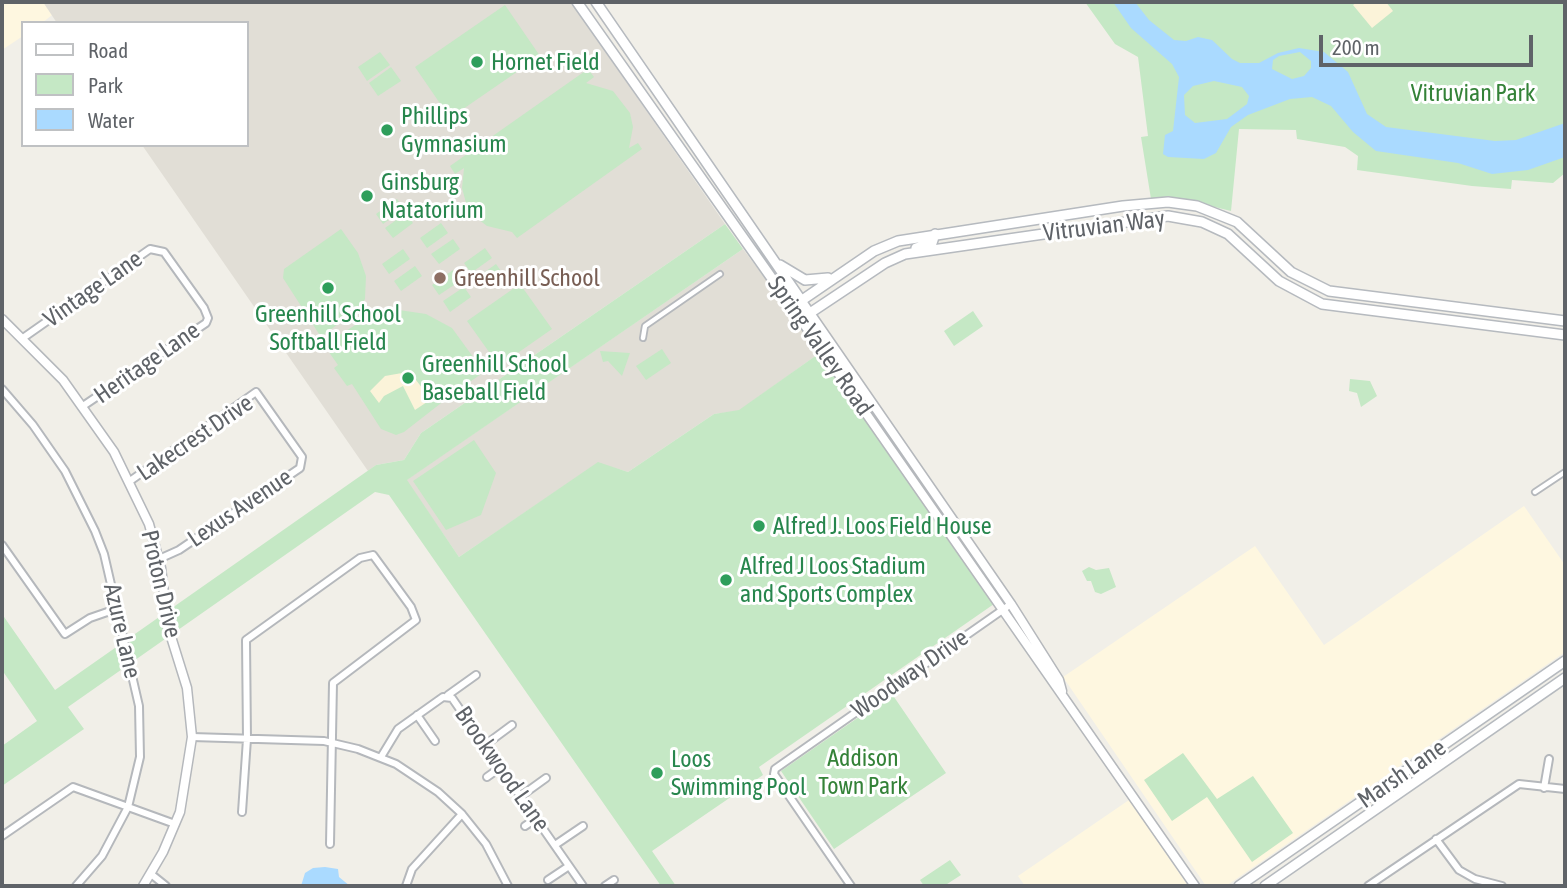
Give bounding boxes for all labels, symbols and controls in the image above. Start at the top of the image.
legend [21,21,248,147]
scale bar [1322,21,1536,65]
text: 200 m [1332,35,1380,59]
text: Road [88,38,128,62]
place label: Hornet Field [491,48,600,76]
marker: Hornet Field [469,54,485,70]
text: Park [88,73,123,97]
park label: Vitruvian Park [1411,79,1535,107]
place label: Phillips Gymnasium [401,102,507,158]
text: Water [88,108,134,132]
marker: Phillips Gymnasium [379,122,395,138]
place label: Ginsburg Natatorium [381,168,484,224]
marker: Ginsburg Natatorium [359,188,375,204]
street label: Vitruvian Way [1042,204,1166,248]
street label: Vintage Lane [38,245,148,333]
place label: Greenhill School [454,264,600,292]
marker: Greenhill School [432,270,448,286]
street label: Spring Valley Road [761,271,879,421]
marker: Greenhill School Softball Field [320,280,336,296]
place label: Greenhill School Softball Field [255,300,401,356]
street label: Heritage Lane [89,316,205,410]
place label: Greenhill School Baseball Field [422,350,568,406]
marker: Greenhill School Baseball Field [400,370,416,386]
street label: Lakecrest Drive [132,389,258,487]
street label: Lexus Avenue [182,463,298,553]
place label: Alfred J. Loos Field House [773,512,992,540]
marker: Alfred J. Loos Field House [751,518,767,534]
street label: Proton Drive [135,527,187,641]
place label: Alfred J Loos Stadium and Sports Complex [740,552,926,608]
marker: Alfred J Loos Stadium and Sports Complex [718,572,734,588]
street label: Azure Lane [97,581,147,681]
street label: Woodway Drive [846,623,974,725]
street label: Brookwood Lane [448,701,556,837]
street label: Marsh Lane [1352,733,1452,815]
park label: Addison Town Park [818,744,908,800]
place label: Loos Swimming Pool [671,745,806,801]
marker: Loos Swimming Pool [649,765,665,781]

